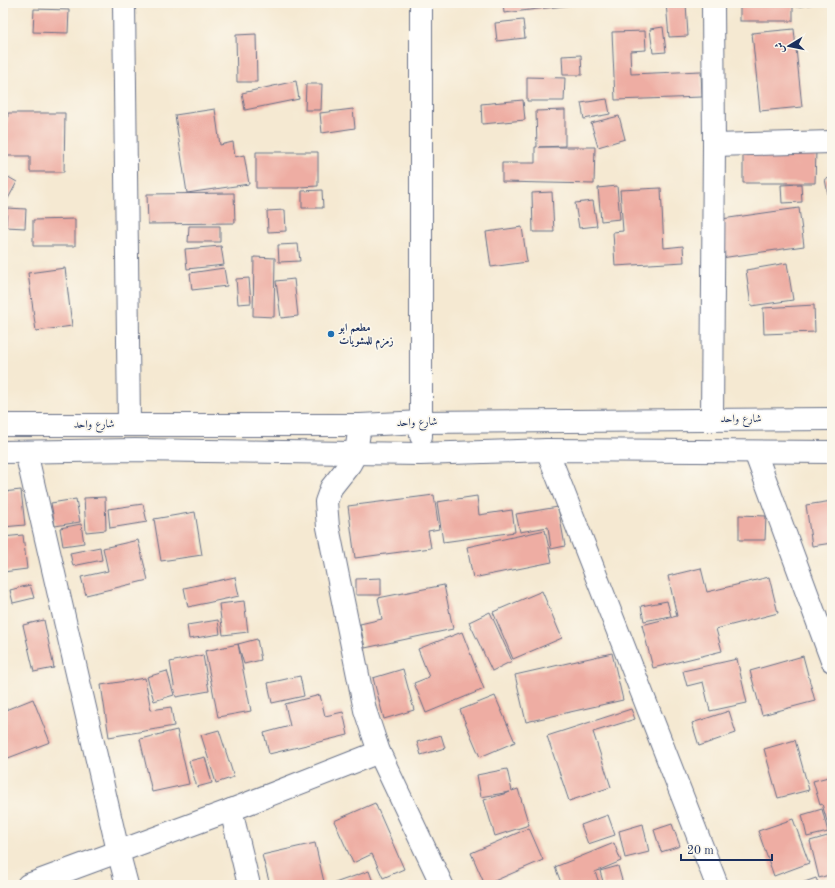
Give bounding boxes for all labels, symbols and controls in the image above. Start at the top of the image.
north arrow [769,26,809,66]
text: ش [774,41,787,54]
place label: مطعم ابو زمزم للمشويات [338,322,394,350]
marker: مطعم ابو زمزم للمشويات [326,329,336,339]
street label: شارع واحد [721,414,761,428]
street label: شارع واحد [396,417,438,432]
street label: شارع واحد [74,419,115,434]
scale bar [681,836,772,862]
text: 20 m [687,845,714,857]

